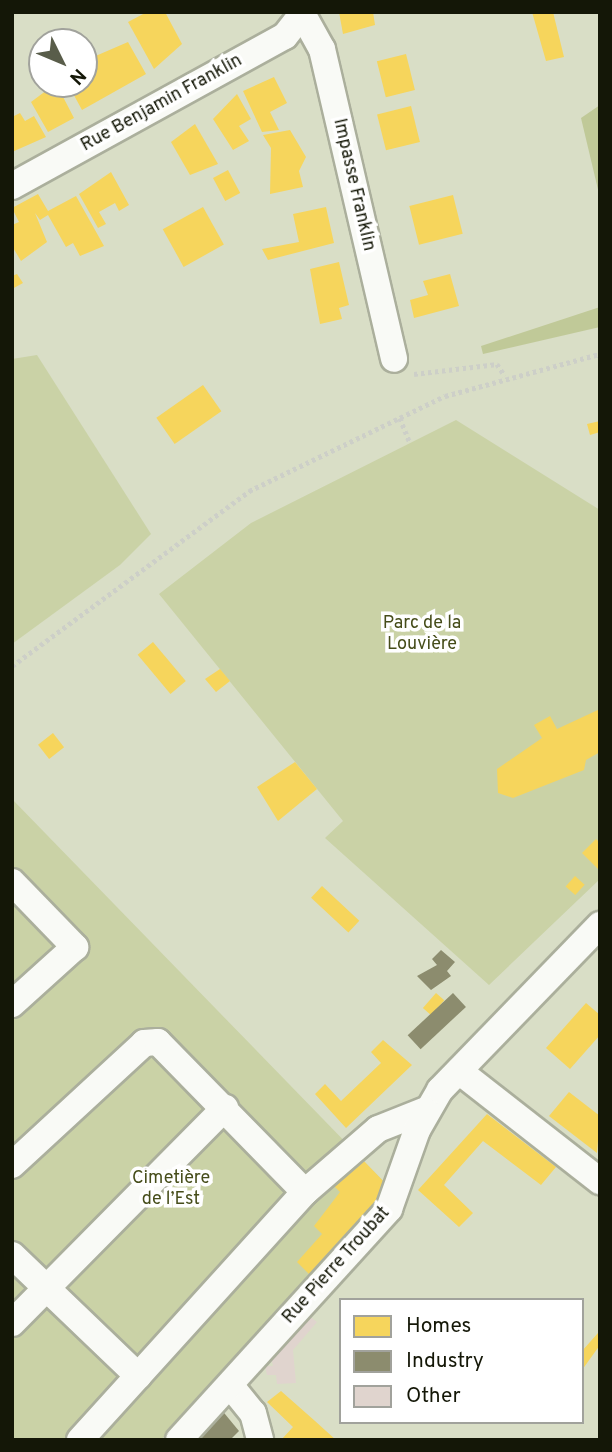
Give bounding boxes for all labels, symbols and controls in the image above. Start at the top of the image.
north arrow [28,28,98,98]
street label: Rue Benjamin Franklin [78,51,246,157]
text: N [63,63,90,89]
street label: Impasse Franklin [327,117,379,253]
park label: Parc de la Louvière [383,614,461,656]
park label: Cimetière de l’Est [132,1169,210,1212]
street label: Rue Pierre Troubat [279,1203,395,1329]
legend [339,1298,584,1424]
text: Homes [406,1313,471,1340]
text: Industry [406,1348,484,1375]
text: Other [406,1383,461,1410]

